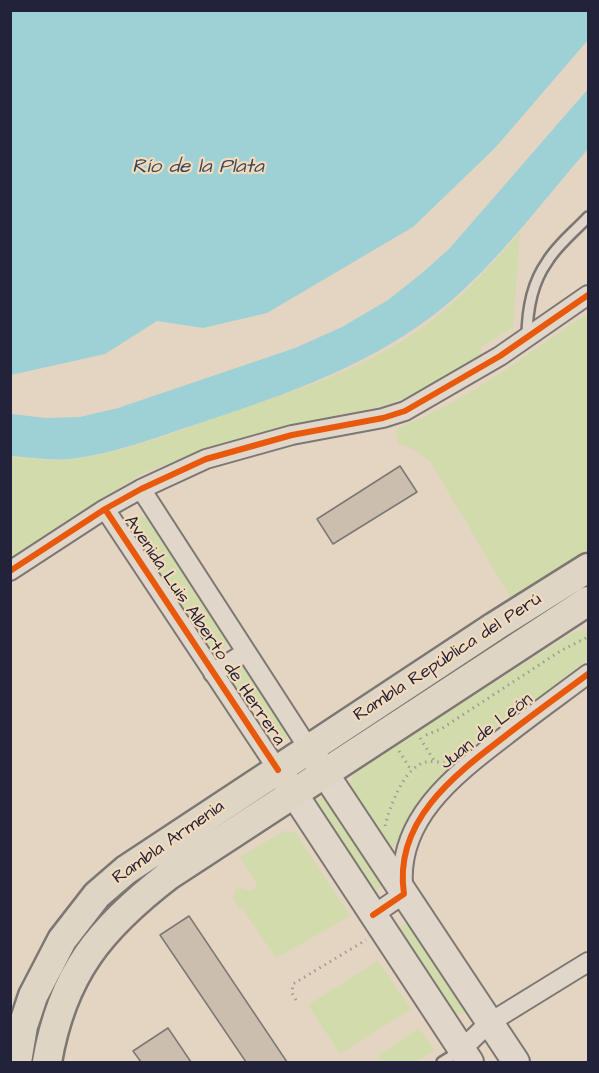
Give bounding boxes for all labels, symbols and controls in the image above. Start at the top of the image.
water label: Río de la Plata [132,156,264,180]
street label: Avenida Luis Alberto de Herrera [119,512,289,750]
street label: Rambla República del Perú [350,589,546,727]
street label: Juan de León [436,689,538,775]
street label: Rambla Armenia [109,796,229,890]

